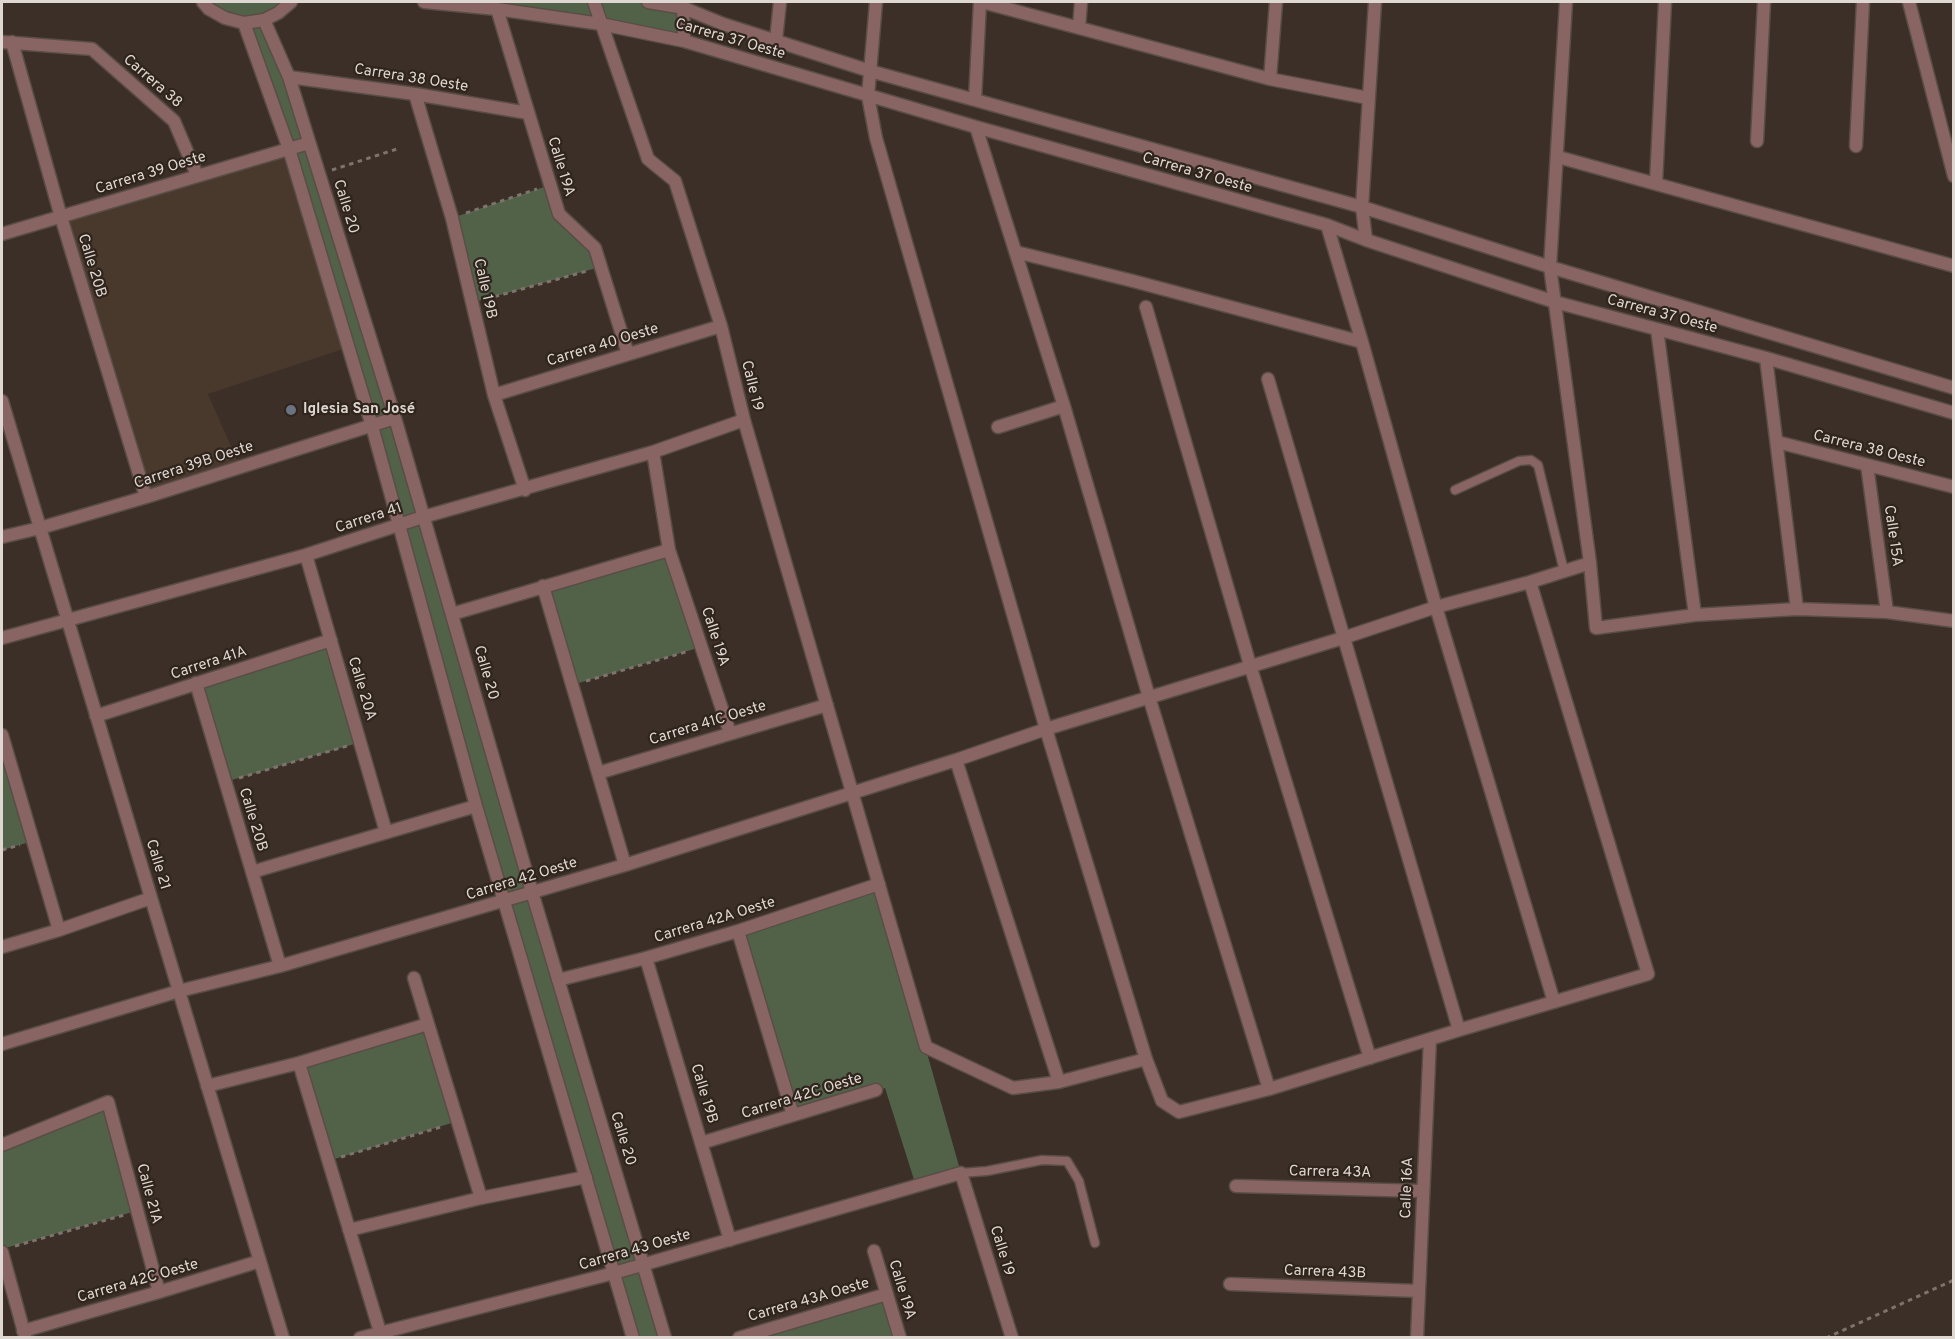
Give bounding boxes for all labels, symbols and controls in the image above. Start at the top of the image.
street label: Carrera 37 Oeste [673,16,787,64]
street label: Carrera 38 [119,51,185,113]
street label: Carrera 38 Oeste [353,61,469,97]
street label: Calle 19A [542,135,578,199]
street label: Carrera 39 Oeste [94,149,208,199]
street label: Carrera 37 Oeste [1140,150,1254,198]
street label: Calle 20 [328,178,362,236]
street label: Calle 20B [73,232,109,300]
street label: Calle 19B [468,257,500,321]
street label: Carrera 37 Oeste [1605,292,1719,338]
street label: Carrera 40 Oeste [545,320,661,372]
street label: Calle 19 [736,359,766,413]
place label: Iglesia San José [303,401,415,419]
marker: Iglesia San José [284,403,298,417]
street label: Carrera 38 Oeste [1811,427,1927,473]
street label: Carrera 39B Oeste [132,438,256,494]
street label: Carrera 41 [333,500,405,538]
street label: Calle 15A [1879,504,1905,568]
street label: Calle 19A [696,605,732,669]
street label: Carrera 41A [169,643,249,685]
street label: Calle 20 [469,644,501,702]
street label: Calle 20A [343,655,379,723]
street label: Carrera 41C Oeste [647,698,769,750]
street label: Calle 20B [234,786,270,854]
street label: Calle 21 [141,838,173,892]
street label: Carrera 42 Oeste [464,855,580,905]
street label: Carrera 42A Oeste [652,894,778,948]
street label: Calle 19B [685,1062,721,1126]
street label: Carrera 42C Oeste [740,1070,864,1124]
street label: Calle 20 [605,1110,639,1168]
street label: Calle 16A [1398,1157,1418,1219]
street label: Calle 21A [131,1162,165,1226]
street label: Carrera 43A [1289,1163,1371,1183]
street label: Calle 19 [985,1224,1017,1278]
street label: Carrera 43 Oeste [577,1226,693,1276]
street label: Carrera 42C Oeste [75,1256,201,1308]
street label: Calle 19A [883,1258,919,1322]
street label: Carrera 43B [1284,1263,1366,1283]
street label: Carrera 43A Oeste [746,1275,872,1327]

